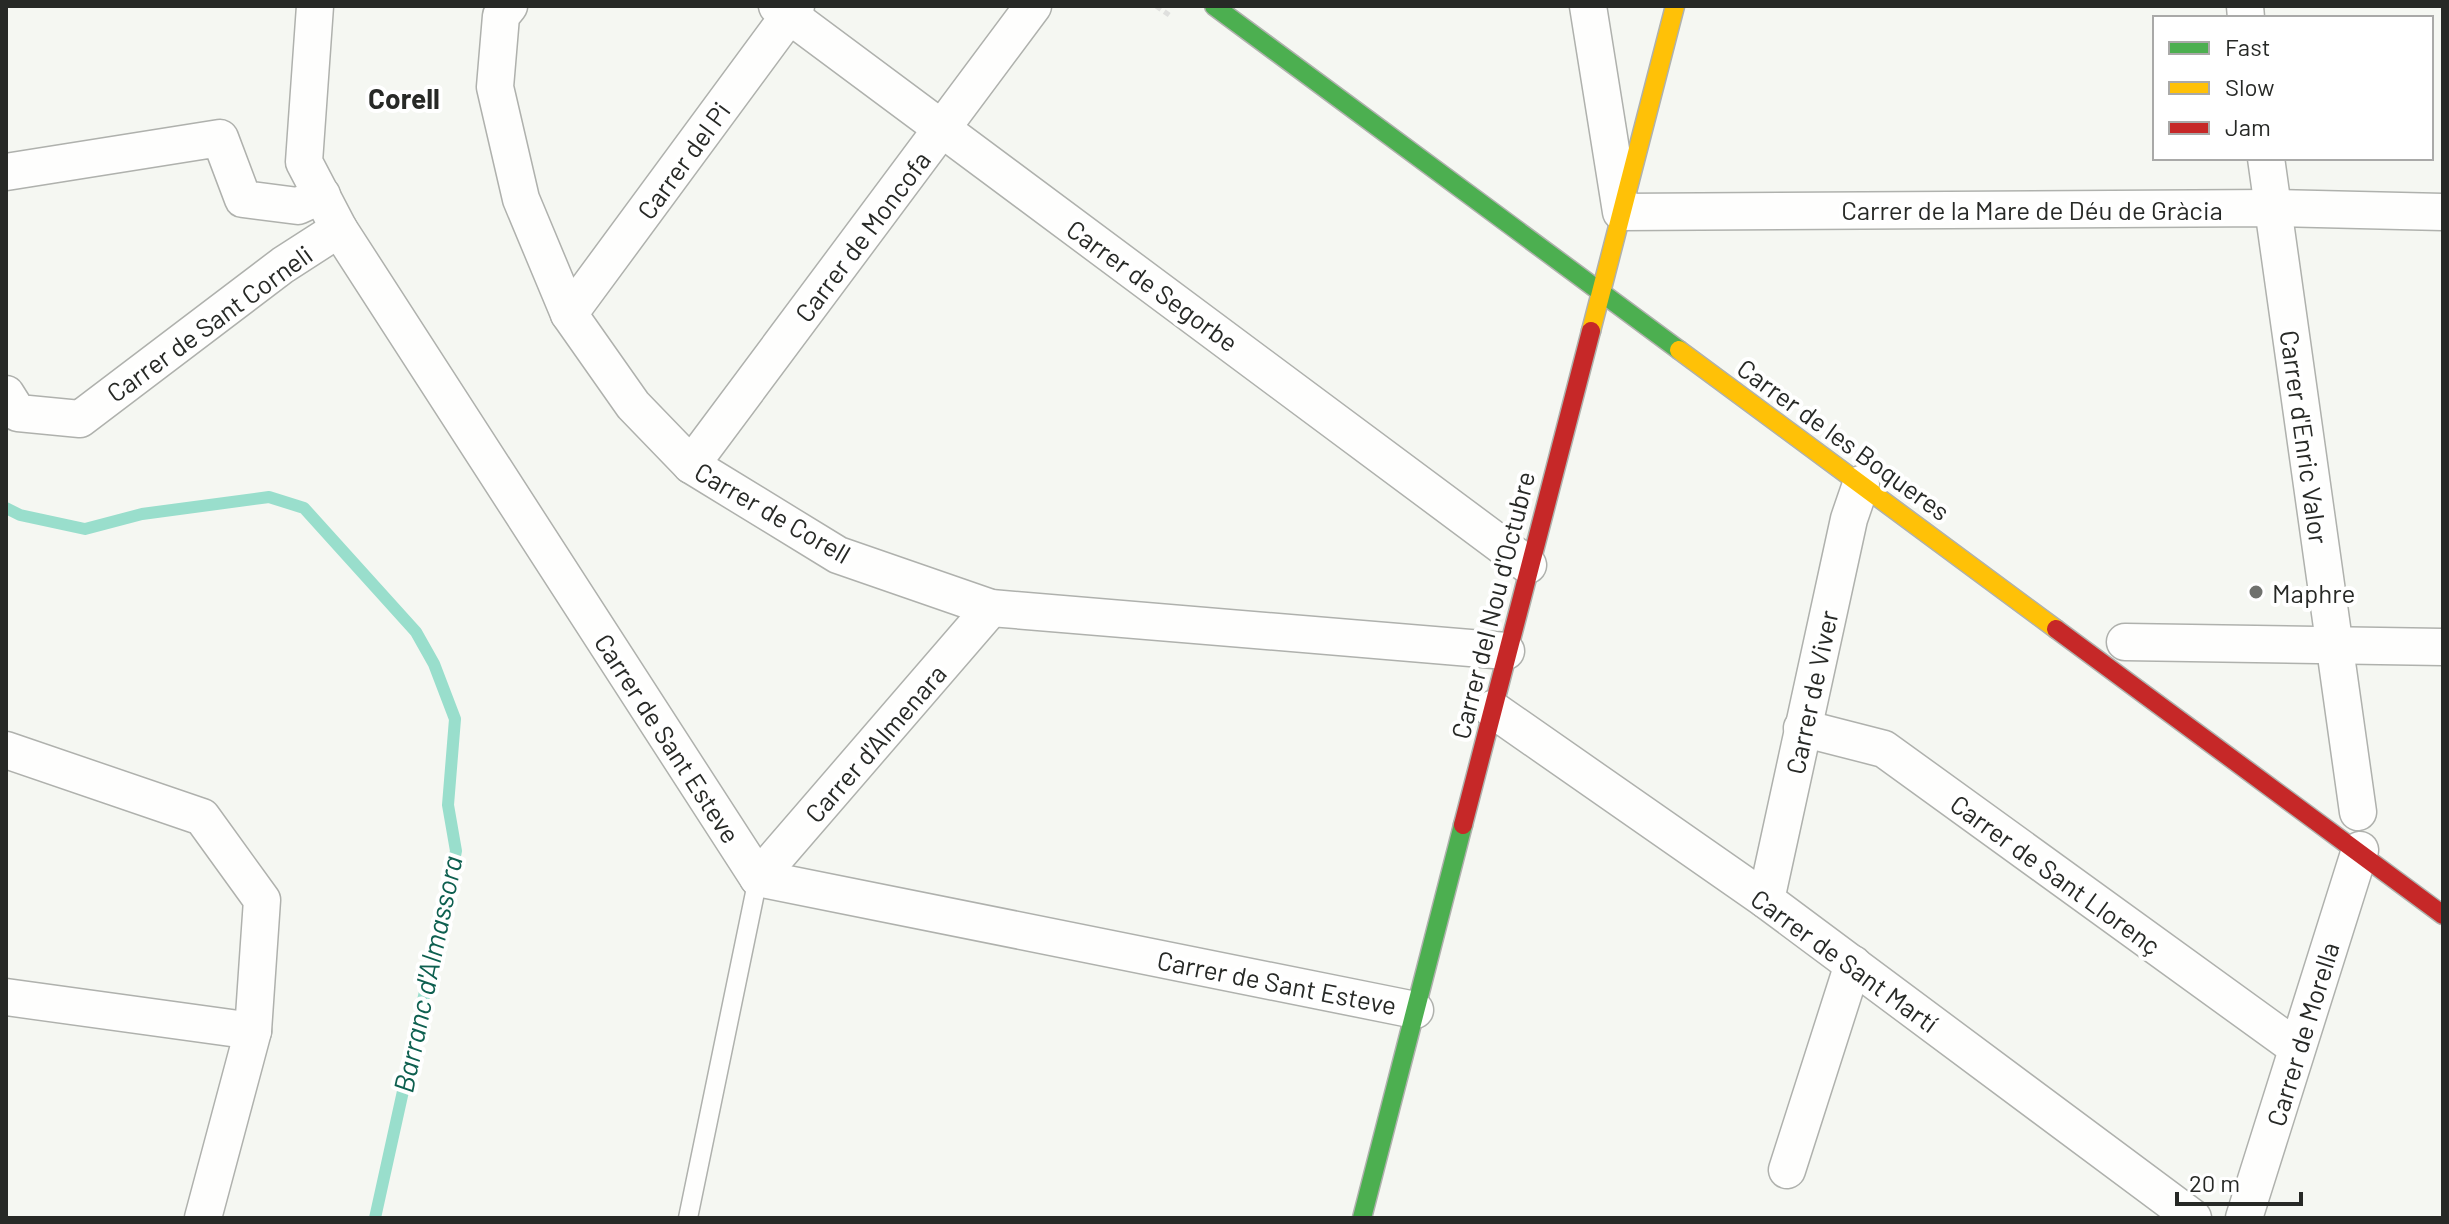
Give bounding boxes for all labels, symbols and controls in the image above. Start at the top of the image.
legend [2153,16,2433,160]
text: Fast [2225,32,2270,61]
text: Slow [2225,72,2274,101]
district label: Corell [368,81,440,115]
street label: Carrer del Pi [630,95,736,225]
text: Jam [2225,112,2271,141]
street label: Carrer de Moncofa [788,145,936,327]
street label: Carrer de la Mare de Déu de Gràcia [1841,194,2223,225]
street label: Carrer de Segorbe [1061,213,1245,357]
street label: Carrer de Sant Corneli [100,238,318,408]
street label: Carrer d'Enric Valor [2275,328,2335,546]
street label: Carrer de les Boqueres [1732,352,1956,526]
street label: Carrer de Corell [690,455,856,569]
street label: Carrer del Nou d'Octubre [1444,468,1540,742]
place label: Maphre [2272,577,2355,608]
marker: Maphre [2247,583,2265,601]
street label: Carrer de Viver [1779,607,1844,777]
street label: Carrer de Sant Esteve [589,628,747,848]
street label: Carrer d'Almenara [798,658,952,828]
street label: Carrer de Sant Llorenç [1945,787,2167,961]
water label: Barranc d'Almassora [385,852,469,1096]
street label: Carrer de Sant Martí [1746,882,1944,1038]
street label: Carrer de Morella [2259,938,2345,1130]
street label: Carrer de Sant Esteve [1155,944,1399,1020]
scale bar [2177,1156,2301,1206]
text: 20 m [2189,1168,2240,1197]

